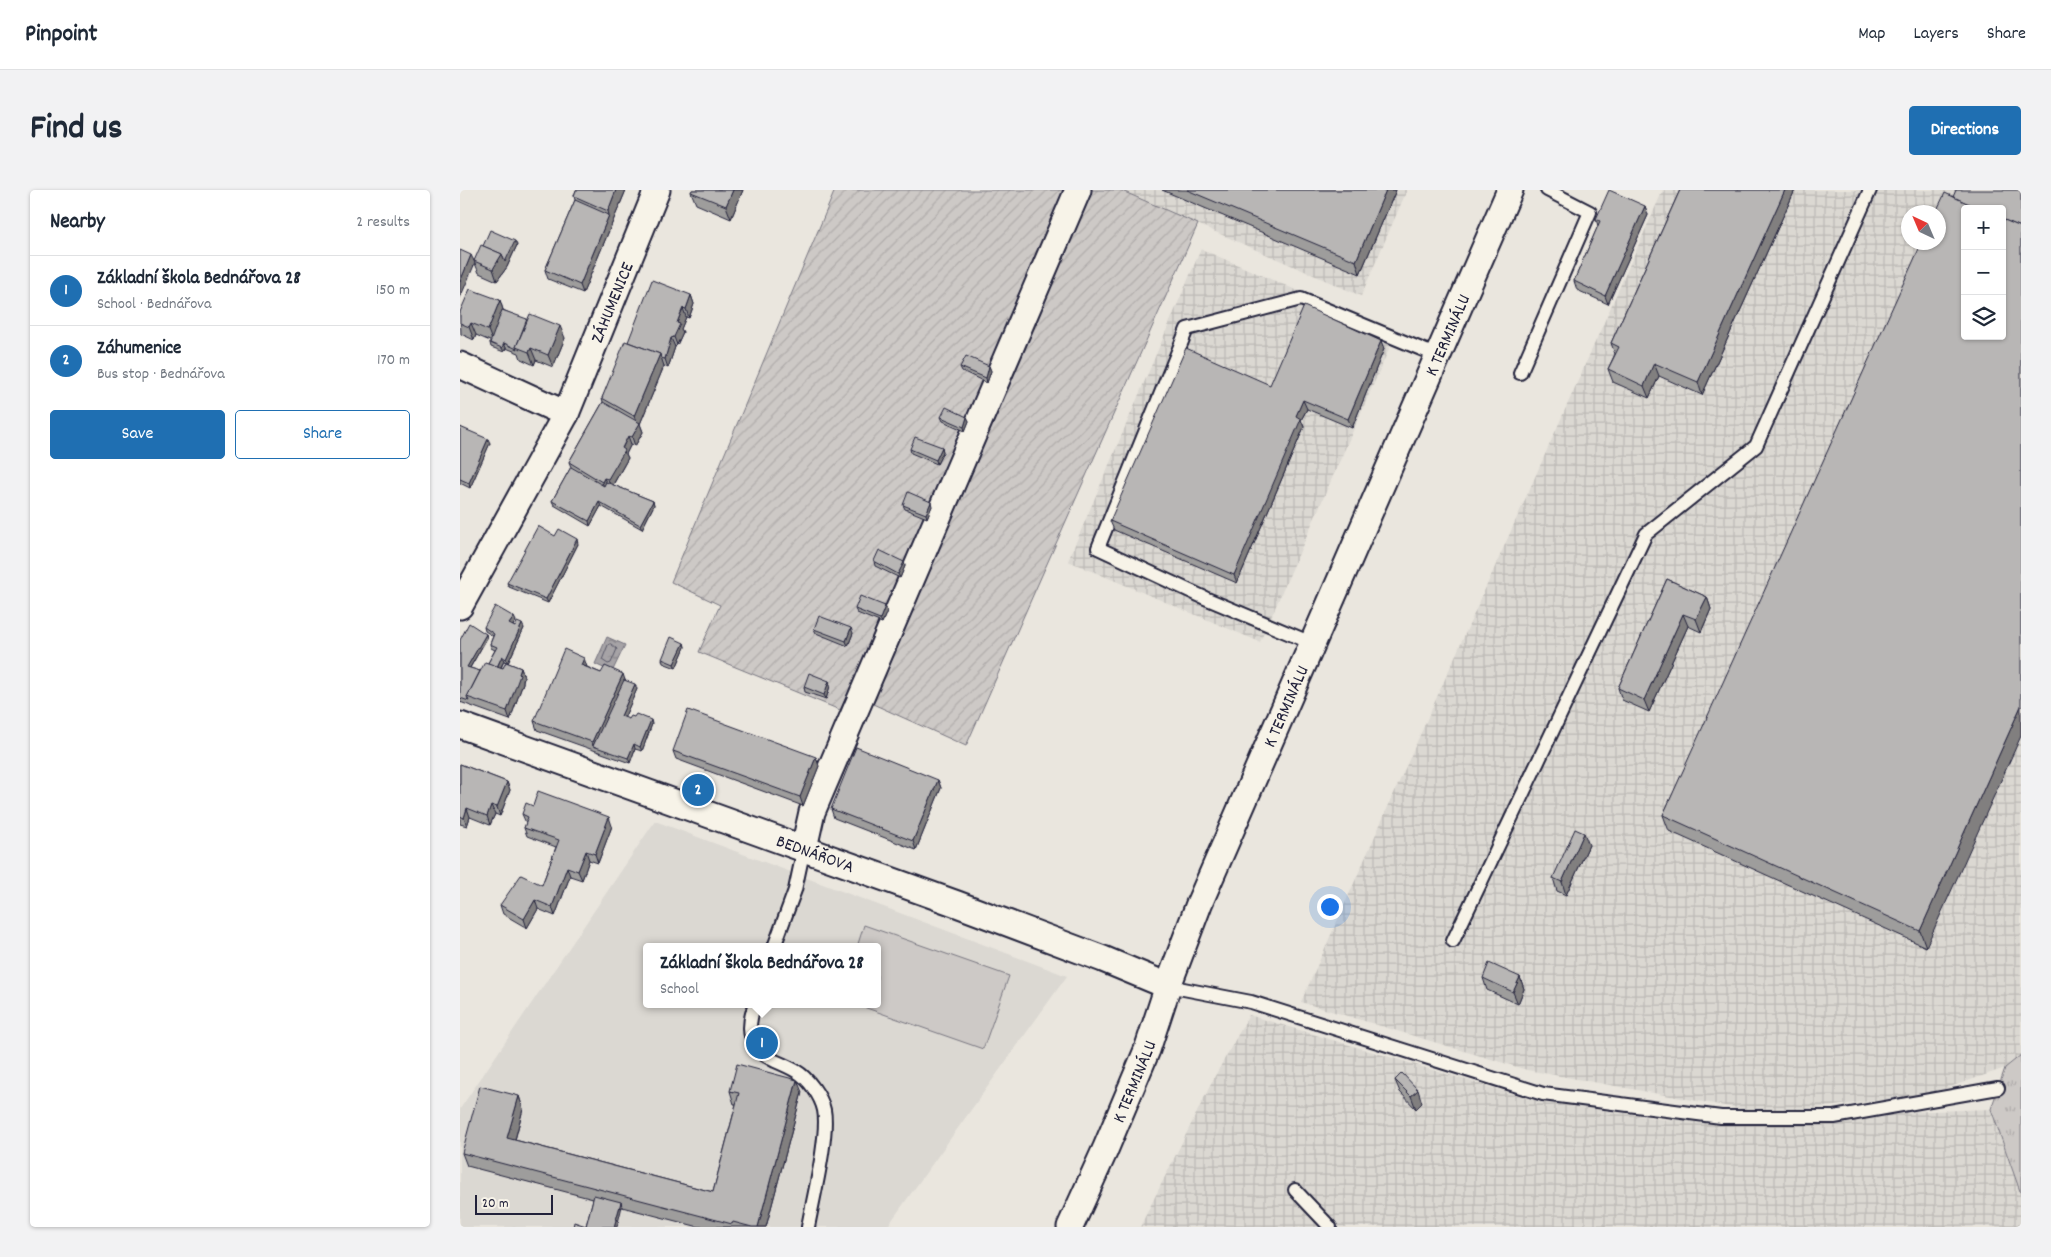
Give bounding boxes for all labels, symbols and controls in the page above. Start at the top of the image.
text: Pinpoint [25,18,97,52]
text: Map [1858,22,1885,47]
text: Layers [1913,22,1959,47]
text: Share [1987,22,2026,47]
text: Find us [30,105,122,155]
button: Directions [1909,106,2021,155]
north arrow [1901,205,1946,250]
map controls [1961,205,2006,340]
button: + [1961,205,2006,250]
text: Nearby [50,208,105,238]
text: 2 results [356,211,410,234]
button: − [1961,250,2006,295]
street label: ZÁHUMENICE [586,259,641,347]
text: Základní škola Bednářova 28 [97,266,301,293]
text: 1 [64,279,68,302]
text: 150 m [376,279,410,302]
street label: K TERMINÁLU [1420,291,1478,381]
text: School · Bednářova [97,293,212,316]
button: layers [1961,295,2006,340]
text: Záhumenice [97,336,181,363]
text: 2 [63,349,70,372]
text: 170 m [377,349,410,372]
text: Bus stop · Bednářova [97,363,225,386]
button: Save [50,410,225,459]
button: Share [235,410,410,459]
street label: K TERMINÁLU [1259,662,1316,752]
pin: 2 [682,771,714,809]
street label: BEDNÁŘOVA [772,830,857,881]
your location [1317,894,1343,920]
popup [643,943,881,1008]
text: Základní škola Bednářova 28 [660,951,864,978]
text: School [660,978,699,1001]
pin: 1 [746,1024,778,1062]
street label: K TERMINÁLU [1108,1038,1164,1127]
scale bar [475,1192,552,1215]
text: 20 m [482,1194,509,1214]

